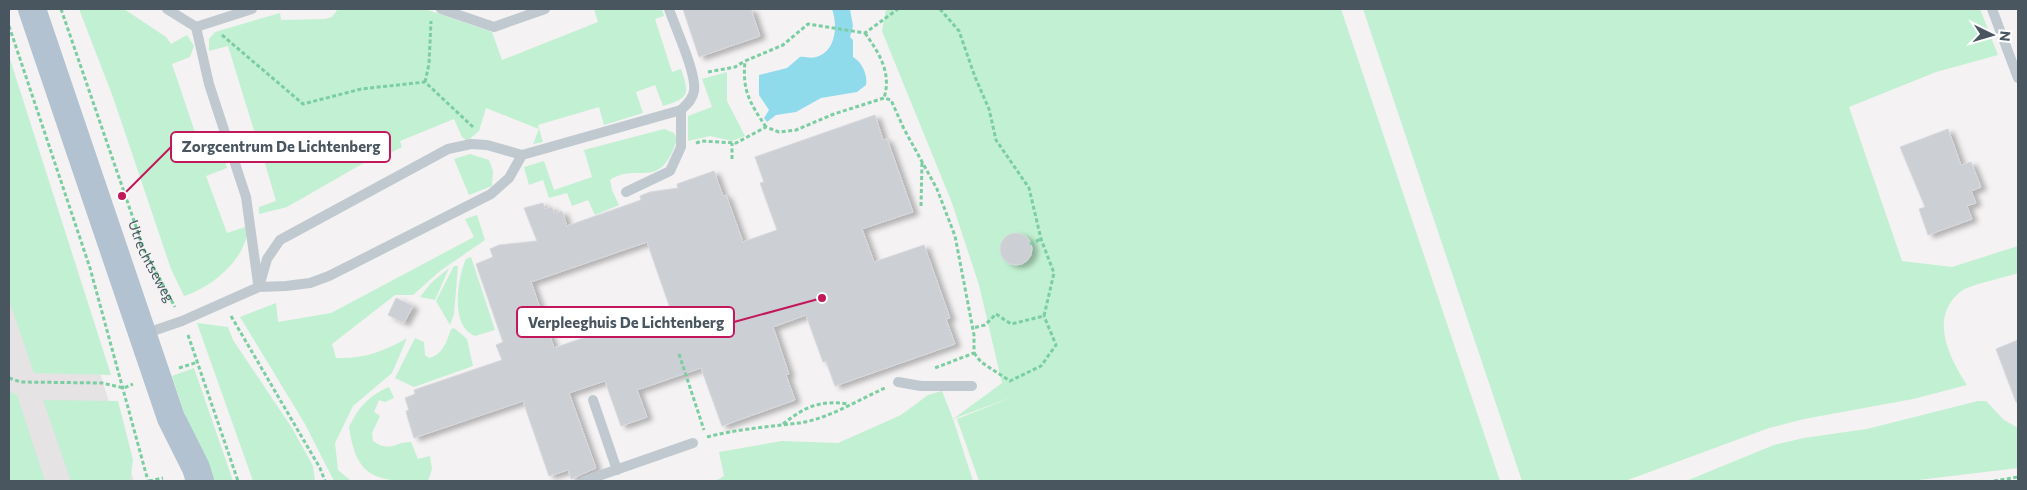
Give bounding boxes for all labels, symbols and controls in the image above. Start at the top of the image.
north arrow [1967,10,2017,60]
text: N [1997,30,2014,42]
callout: Zorgcentrum De Lichtenberg [171,132,390,162]
text: Zorgcentrum De Lichtenberg [181,137,381,155]
street label: Utrechtseweg [126,218,179,305]
callout: Verpleeghuis De Lichtenberg [517,307,734,337]
text: Verpleeghuis De Lichtenberg [528,313,724,331]

